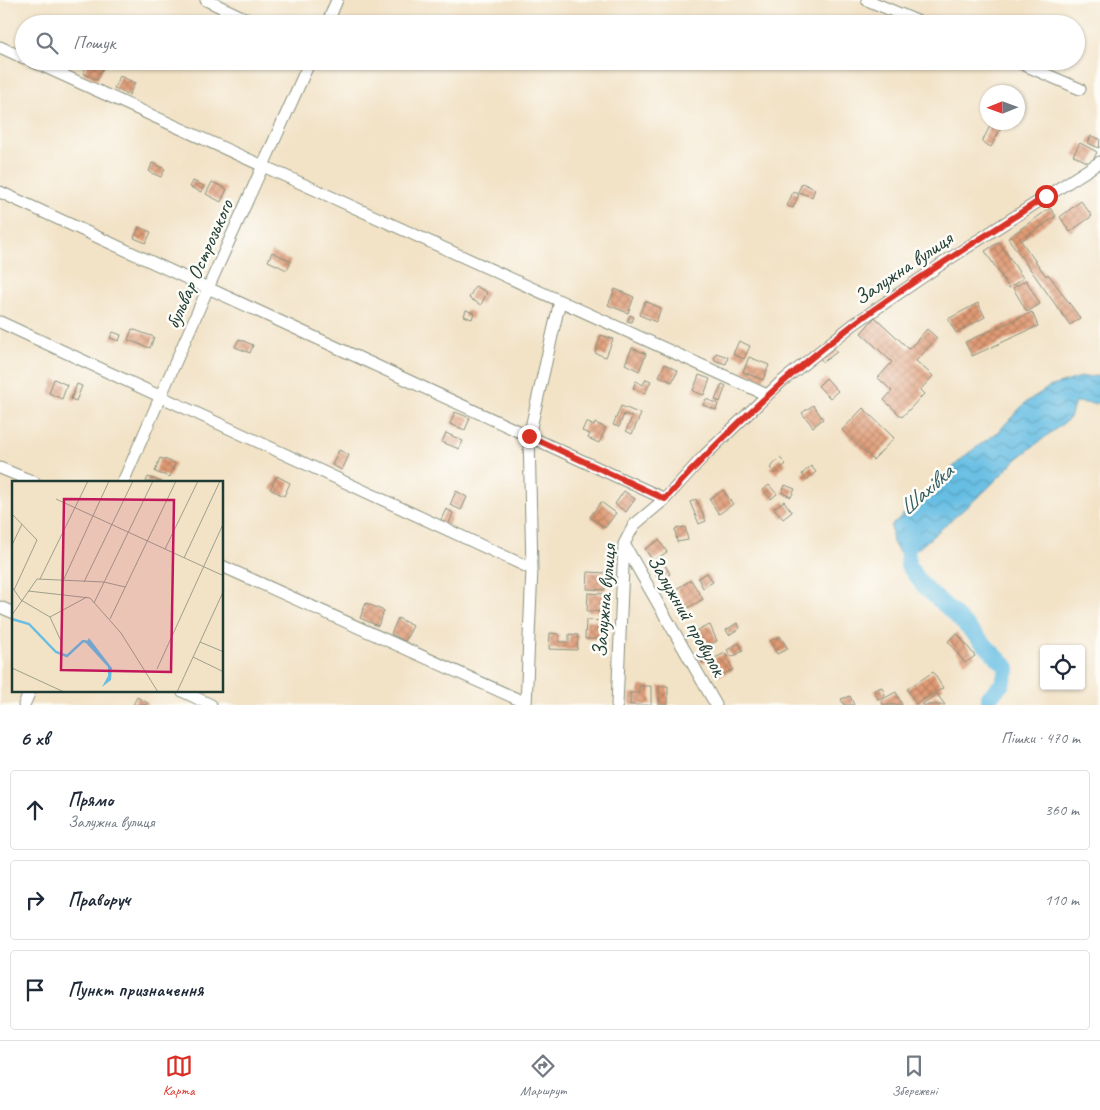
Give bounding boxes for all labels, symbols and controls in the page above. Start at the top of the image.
search box [15,15,1085,70]
icon: search [33,29,61,57]
text: Пошук [73,31,115,55]
north arrow [980,85,1025,130]
route start [1035,185,1058,208]
street label: бульвар Острозького [159,194,240,332]
street label: Залужна вулиця [849,225,959,310]
route end [518,425,541,448]
water label: Шахівка [893,457,961,522]
inset map [12,481,224,692]
street label: Залужна вулиця [586,542,622,659]
street label: Залужний провулок [642,550,733,682]
map controls [1040,645,1085,690]
button: locate [1040,645,1085,690]
text: 6 хв [20,725,49,751]
text: Пішки · 470 m [1001,728,1080,748]
text: Прямо [68,788,113,812]
icon: ahead [21,796,49,824]
text: 360 m [1045,800,1079,820]
text: Залужна вулиця [68,812,154,832]
icon: right [21,886,49,914]
text: Праворуч [68,888,130,912]
text: 110 m [1045,890,1079,910]
icon: arrive [21,976,49,1004]
text: Пункт призначення [68,978,203,1002]
tab: Карта [163,1052,195,1099]
tab: Маршрут [520,1052,566,1099]
tab: Збережені [892,1052,937,1099]

